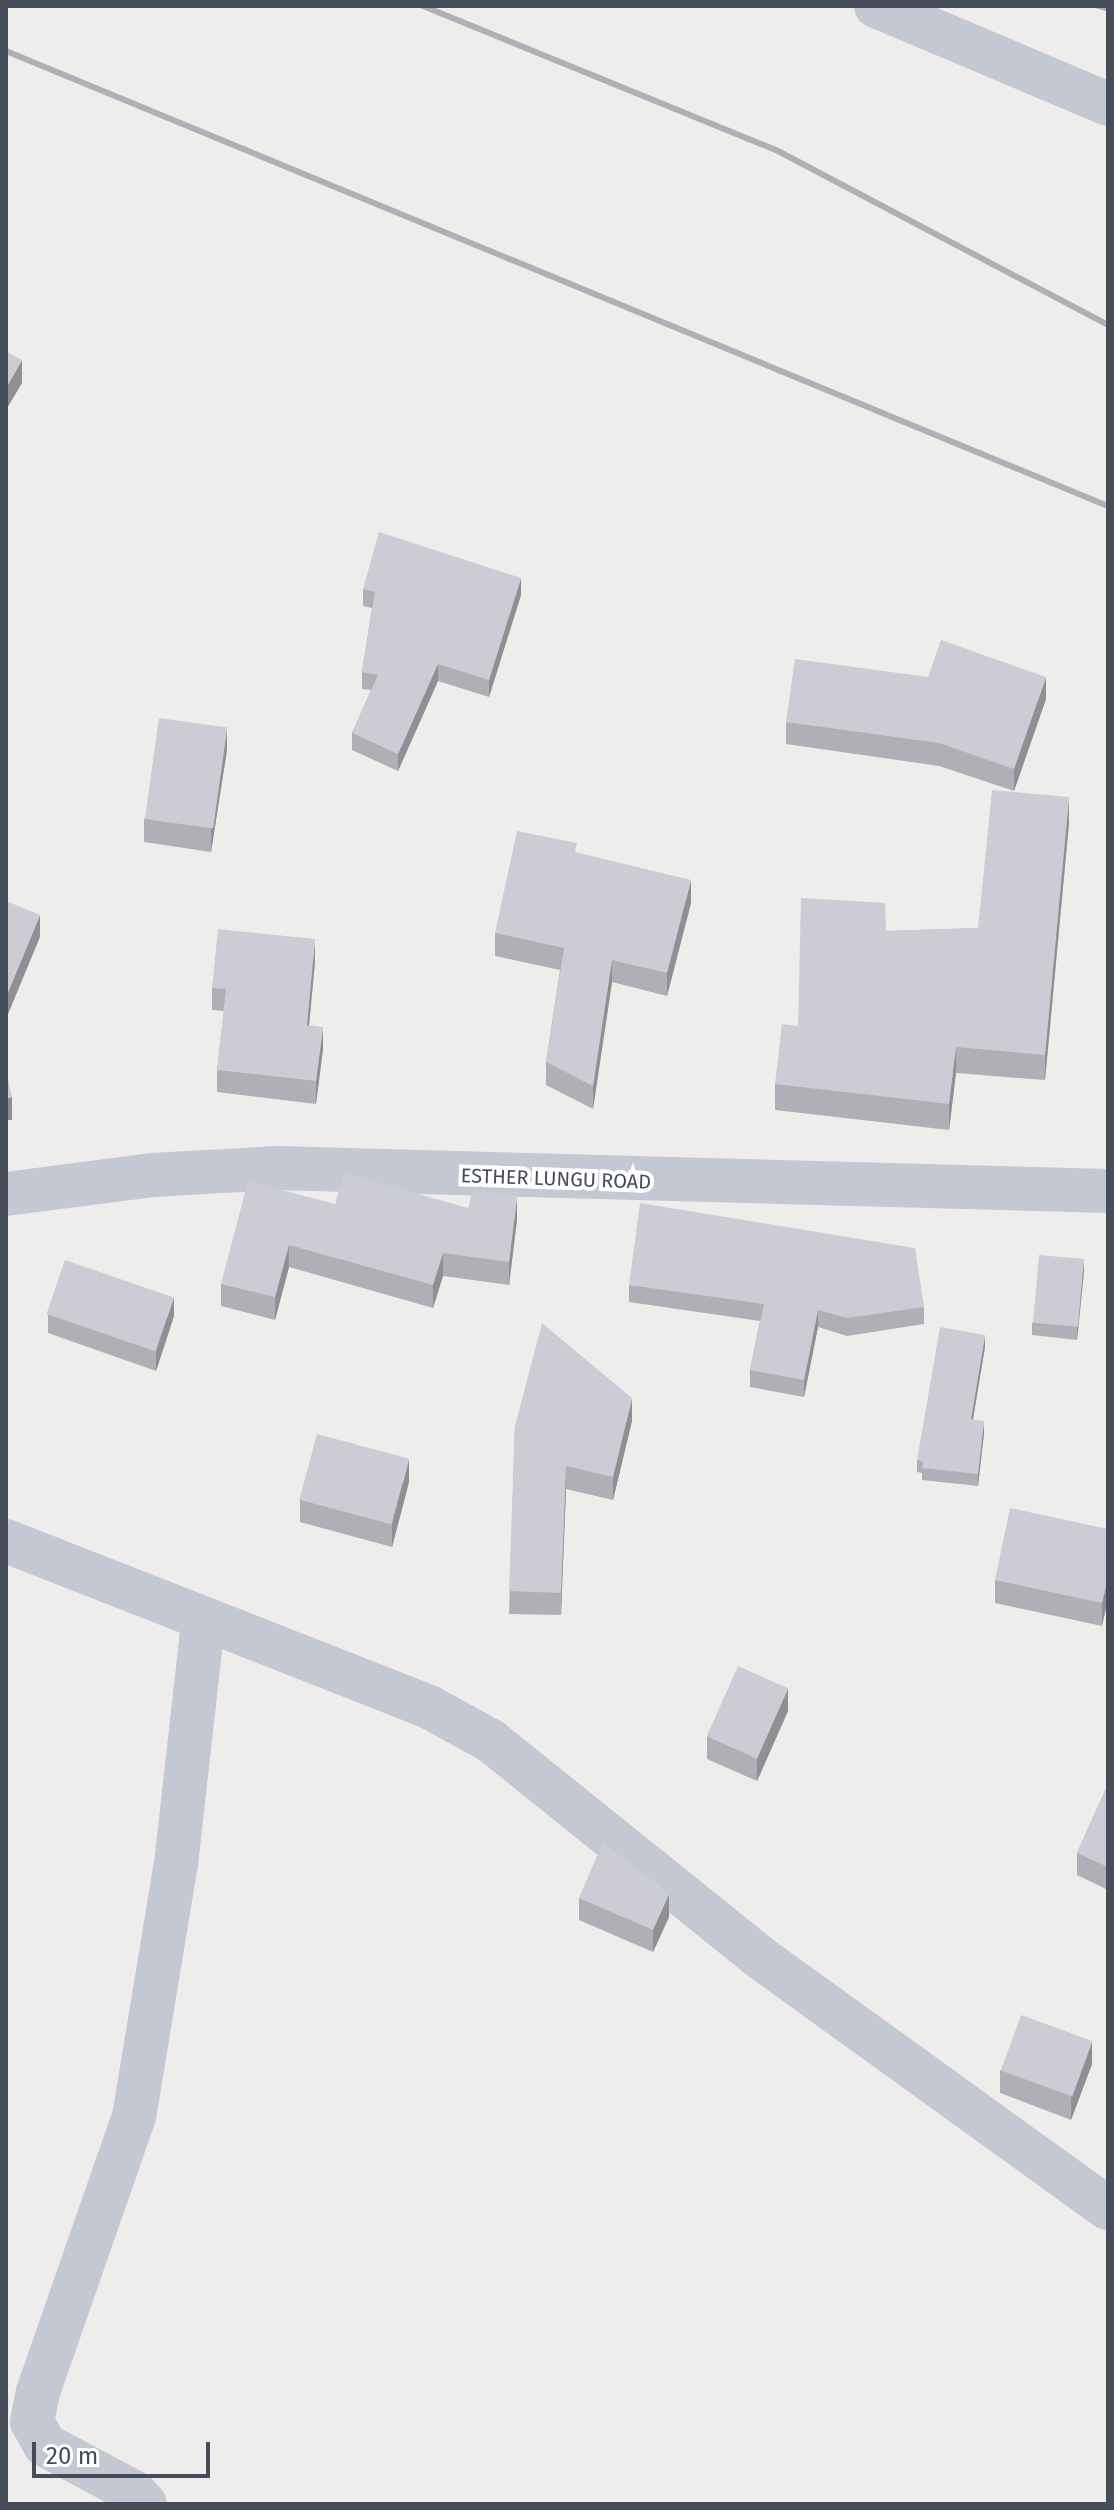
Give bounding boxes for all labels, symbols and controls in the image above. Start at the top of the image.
street label: ESTHER LUNGU ROAD [460,1164,652,1194]
scale bar [36,2426,214,2476]
text: 20 m [46,2442,98,2470]

